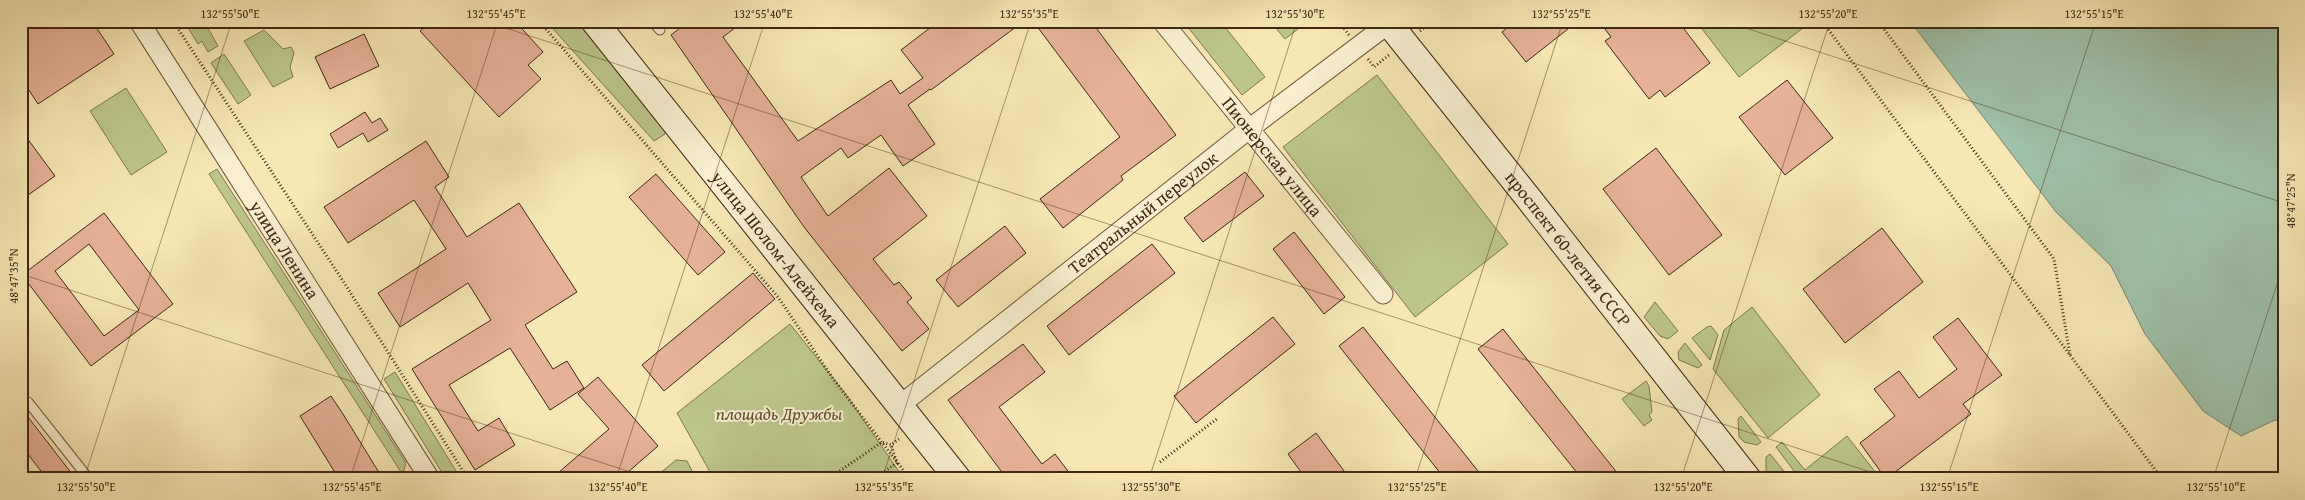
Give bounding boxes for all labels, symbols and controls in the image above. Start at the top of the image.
text: 132°55'50"E [200,5,260,22]
text: 132°55'45"E [466,5,526,22]
text: 132°55'40"E [733,5,793,22]
text: 132°55'35"E [999,5,1059,22]
text: 132°55'30"E [1265,5,1325,22]
text: 132°55'25"E [1531,5,1591,22]
text: 132°55'20"E [1798,5,1858,22]
text: 132°55'15"E [2064,5,2124,22]
street label: Пионерская улица [1215,91,1330,223]
street label: Театральный переулок [1062,144,1224,281]
street label: улица Шолом-Алейхема [705,164,847,334]
street label: проспект 60-летия СССР [1499,165,1638,332]
text: 48°47'25"N [2282,173,2299,229]
street label: улица Ленина [243,194,327,305]
text: 48°47'35"N [5,248,22,304]
park label: площадь Дружбы [716,400,842,427]
text: 132°55'50"E [56,478,116,495]
text: 132°55'45"E [322,478,382,495]
text: 132°55'40"E [588,478,648,495]
text: 132°55'35"E [854,478,914,495]
text: 132°55'30"E [1121,478,1181,495]
text: 132°55'25"E [1387,478,1447,495]
text: 132°55'20"E [1653,478,1713,495]
text: 132°55'15"E [1919,478,1979,495]
text: 132°55'10"E [2186,478,2246,495]

